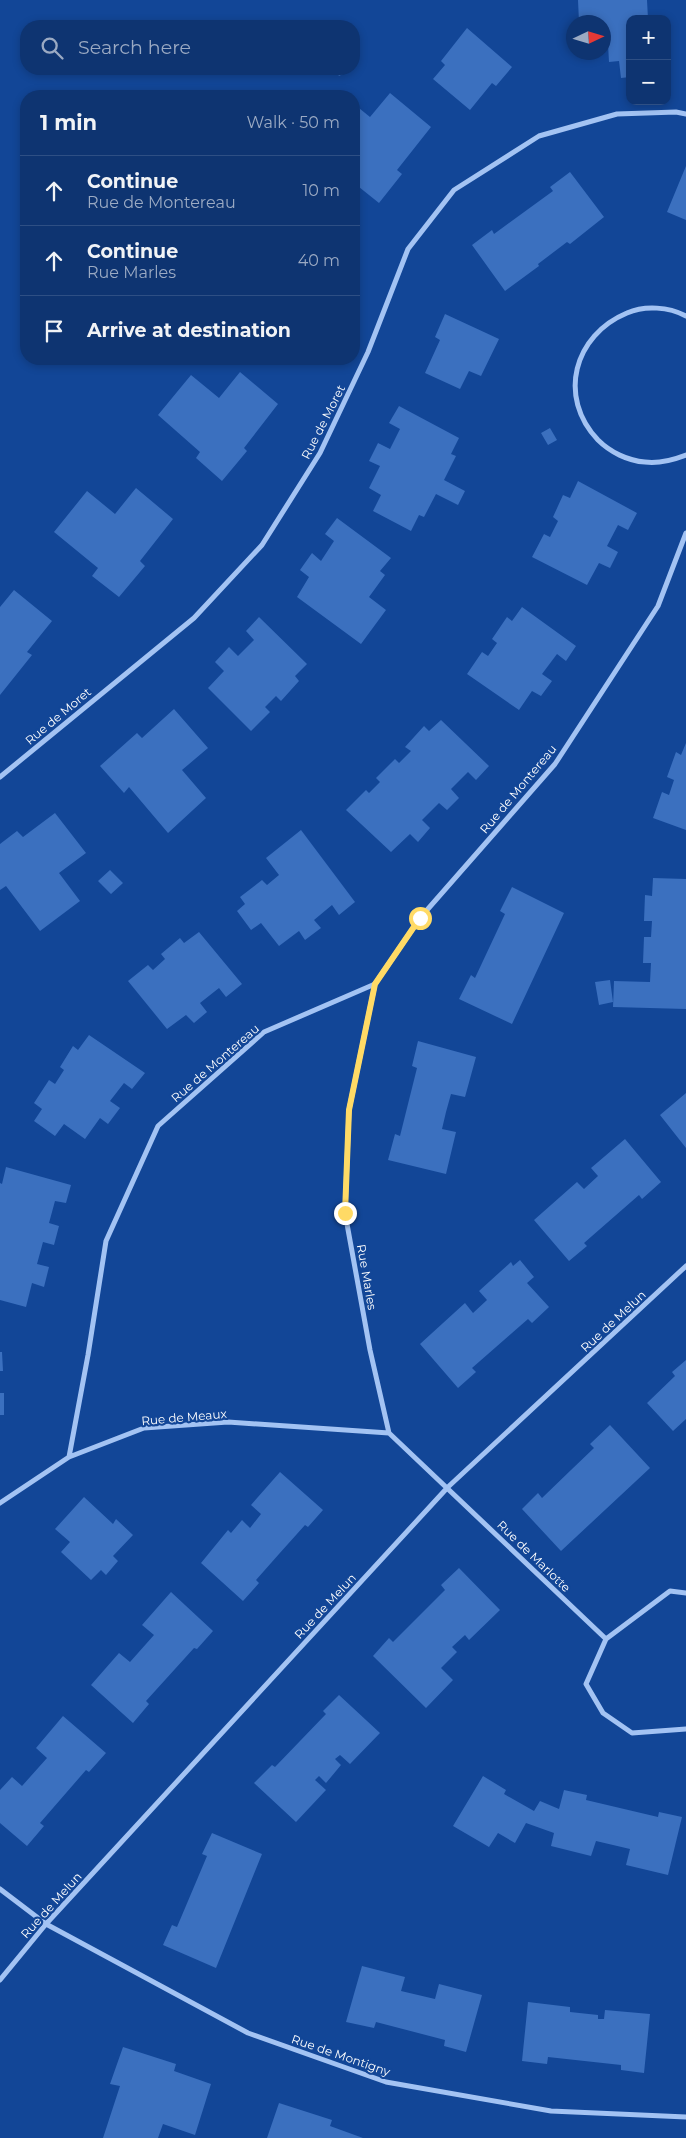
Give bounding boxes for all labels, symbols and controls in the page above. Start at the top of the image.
north arrow [566,15,611,60]
map controls [626,15,671,105]
button: + [626,15,671,60]
search box [20,20,360,75]
icon: search [38,34,66,62]
text: Search here [78,36,191,59]
button: − [626,60,671,105]
text: 1 min [40,110,97,135]
text: Walk · 50 m [247,113,340,132]
text: Continue [87,170,178,193]
icon: ahead [40,177,68,205]
text: 10 m [302,181,340,200]
text: Rue de Montereau [87,193,236,212]
text: Continue [87,240,178,263]
icon: ahead [40,247,68,275]
text: 40 m [298,251,340,270]
text: Rue Marles [87,263,176,282]
icon: arrive [40,317,68,345]
text: Arrive at destination [87,319,291,342]
street label: Rue de Moret [298,382,348,462]
street label: Rue de Moret [22,684,94,748]
street label: Rue de Montereau [476,741,560,837]
route start [409,907,432,930]
street label: Rue de Montereau [168,1021,262,1105]
route end [334,1202,357,1225]
street label: Rue Marles [354,1243,380,1311]
street label: Rue de Melun [577,1287,649,1355]
street label: Rue de Meaux [141,1406,228,1428]
street label: Rue de Marlotte [494,1517,574,1595]
street label: Rue de Melun [291,1570,359,1642]
street label: Rue de Melun [17,1869,85,1941]
street label: Rue de Montigny [290,2031,393,2079]

